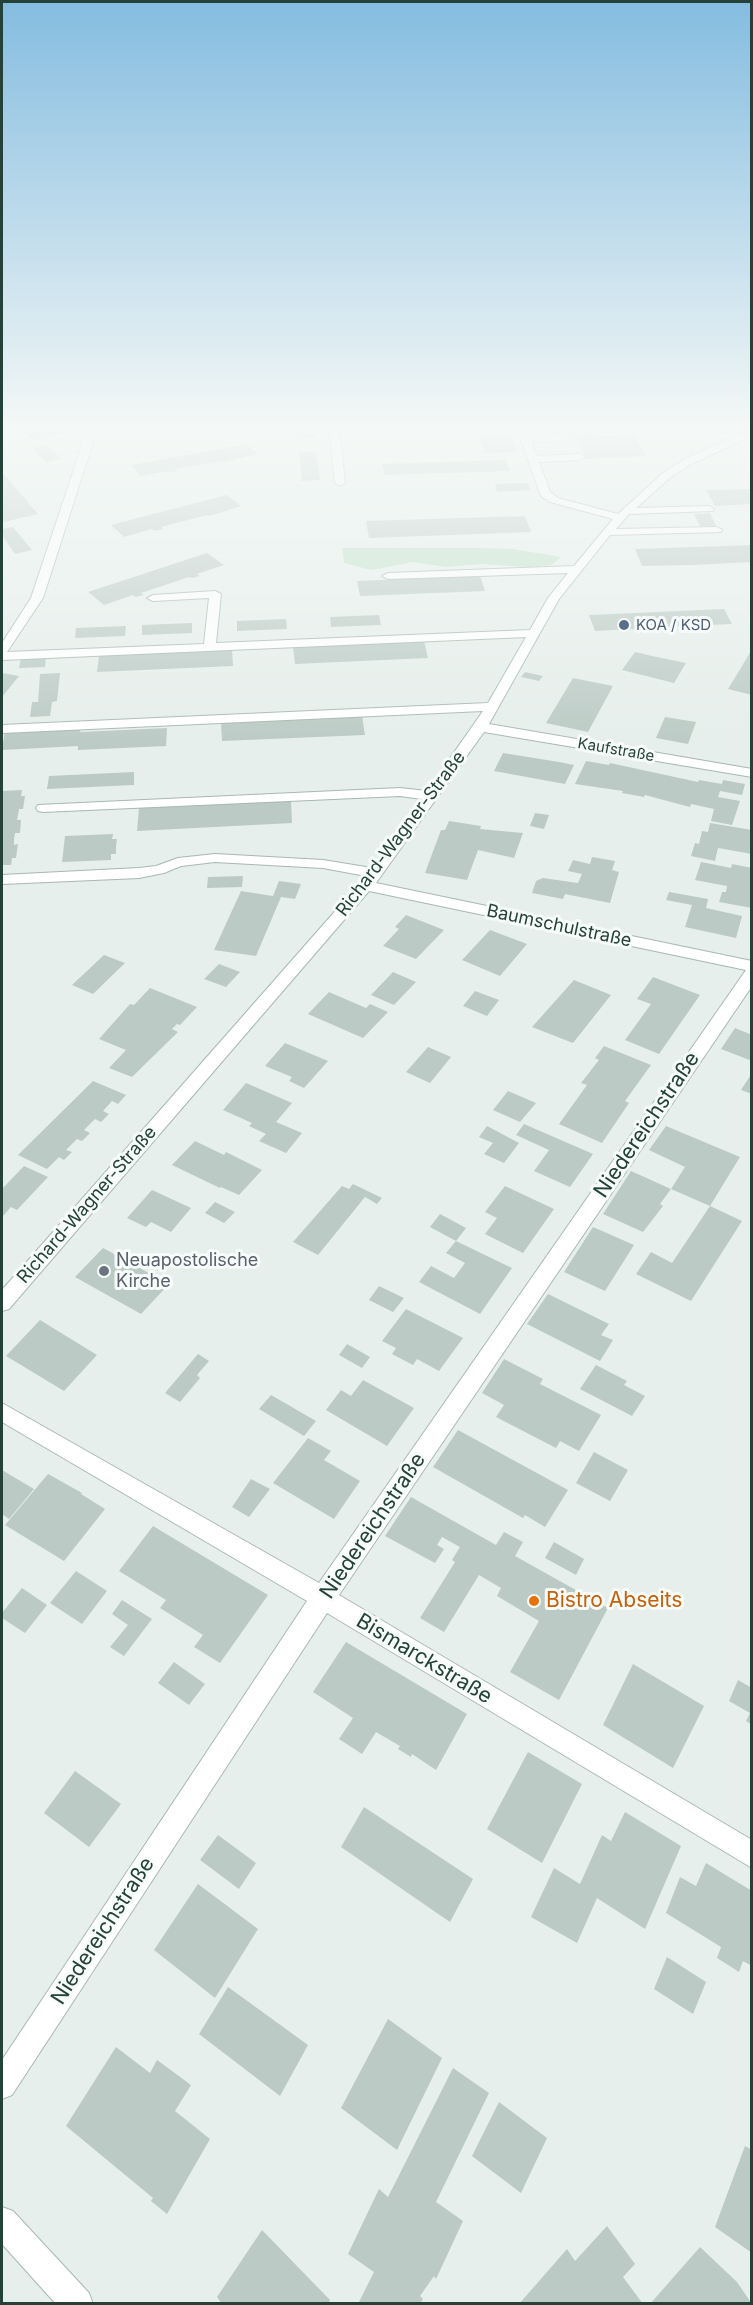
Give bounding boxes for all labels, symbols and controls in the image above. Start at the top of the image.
place label: KOA / KSD [636,616,711,634]
marker: KOA / KSD [617,618,631,632]
street label: Kaufstraße [576,734,656,766]
street label: Richard-Wagner-Straße [332,747,470,921]
street label: Baumschulstraße [485,900,633,952]
street label: Niedereichstraße [589,1047,705,1203]
street label: Richard-Wagner-Straße [13,1122,161,1288]
place label: Neuapostolische Kirche [116,1250,258,1292]
marker: Neuapostolische Kirche [97,1264,111,1278]
street label: Niedereichstraße [315,1448,431,1604]
place label: Bistro Abseits [546,1588,682,1614]
marker: Bistro Abseits [527,1594,541,1608]
street label: Bismarckstraße [352,1609,496,1709]
street label: Niedereichstraße [46,1853,160,2009]

